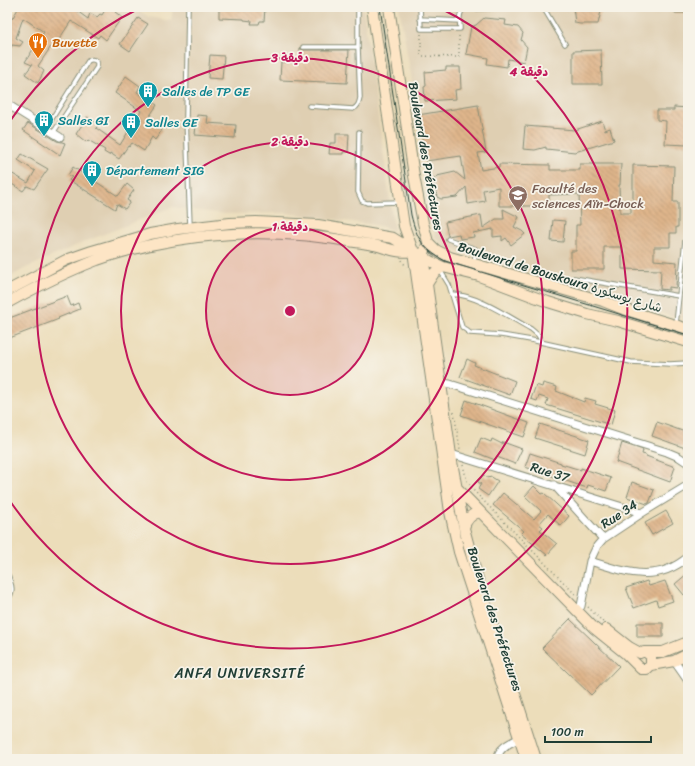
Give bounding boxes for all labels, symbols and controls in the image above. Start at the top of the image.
restaurant icon: Buvette [27,31,49,59]
place label: Buvette [52,31,97,54]
text: 3 دقيقة [270,47,309,69]
text: 4 دقيقة [509,61,549,83]
building icon: Salles de TP GE [137,80,159,108]
place label: Salles de TP GE [162,80,250,103]
street label: Boulevard des Préfectures [402,80,450,233]
building icon: Salles GI [33,109,55,137]
place label: Salles GI [58,109,110,132]
building icon: Salles GE [120,111,142,139]
place label: Salles GE [145,111,199,134]
text: 2 دقيقة [270,131,309,153]
building icon: Département SIG [81,159,103,187]
place label: Département SIG [106,159,204,182]
place label: Faculté des sciences Aïn-Chock [531,177,644,215]
school or university icon: Faculté des sciences Aïn-Chock [507,184,529,212]
text: 1 دقيقة [272,216,308,238]
street label: Boulevard de Bouskoura شارع بوسكورة [455,235,665,319]
centre of rings [283,304,297,318]
street label: Rue 37 [528,455,574,489]
street label: Rue 34 [596,493,642,535]
street label: Boulevard des Préfectures [461,544,529,695]
district label: ANFA UNIVERSITÉ [173,661,306,686]
scale bar [545,718,651,744]
text: 100 m [551,721,584,743]

